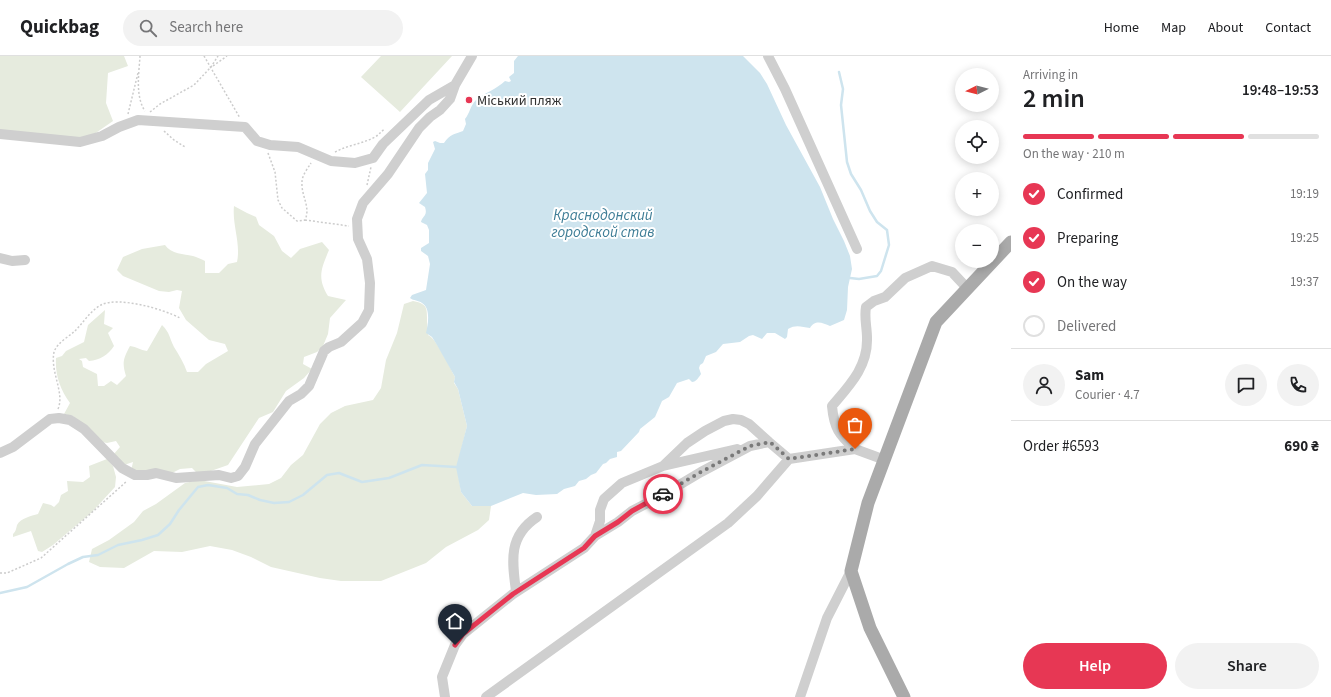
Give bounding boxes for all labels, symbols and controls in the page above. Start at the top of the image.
search box [123,10,403,46]
text: Quickbag [20,14,99,41]
icon: search [137,17,159,39]
text: Search here [169,17,243,38]
text: Home [1104,18,1139,38]
text: Map [1161,18,1186,38]
text: About [1208,18,1243,38]
text: Contact [1265,18,1311,38]
text: Arriving in [1023,66,1078,84]
north arrow [955,68,999,112]
map controls [955,68,999,268]
text: 2 min [1023,80,1085,117]
text: 19:48–19:53 [1242,80,1319,101]
place label: Міський пляж [477,91,562,111]
marker: Міський пляж [464,95,474,105]
button: locate [955,120,999,164]
text: On the way · 210 m [1023,145,1125,163]
button: + [955,172,999,216]
icon: check [1023,183,1045,205]
text: Confirmed [1057,184,1123,205]
text: 19:19 [1290,185,1319,203]
water label: Краснодонский городской став [552,205,654,243]
button: − [955,224,999,268]
icon: check [1023,227,1045,249]
text: Preparing [1057,228,1118,249]
text: 19:25 [1290,229,1319,247]
icon: check [1023,271,1045,293]
text: On the way [1057,272,1127,293]
text: 19:37 [1290,273,1319,291]
text: Delivered [1057,316,1116,337]
button: person [1023,364,1065,406]
button: chat [1225,364,1267,406]
button: phone [1277,364,1319,406]
text: Sam [1075,365,1104,386]
text: Courier · 4.7 [1075,386,1140,404]
pin [838,408,872,449]
icon: bag [844,414,866,436]
text: Order #6593 [1023,436,1099,457]
text: 690 ₴ [1284,436,1319,457]
courier [643,474,683,514]
icon: car [652,483,674,505]
pin [438,604,472,645]
icon: home [444,610,466,632]
button: Help [1023,643,1167,689]
button: Share [1175,643,1319,689]

